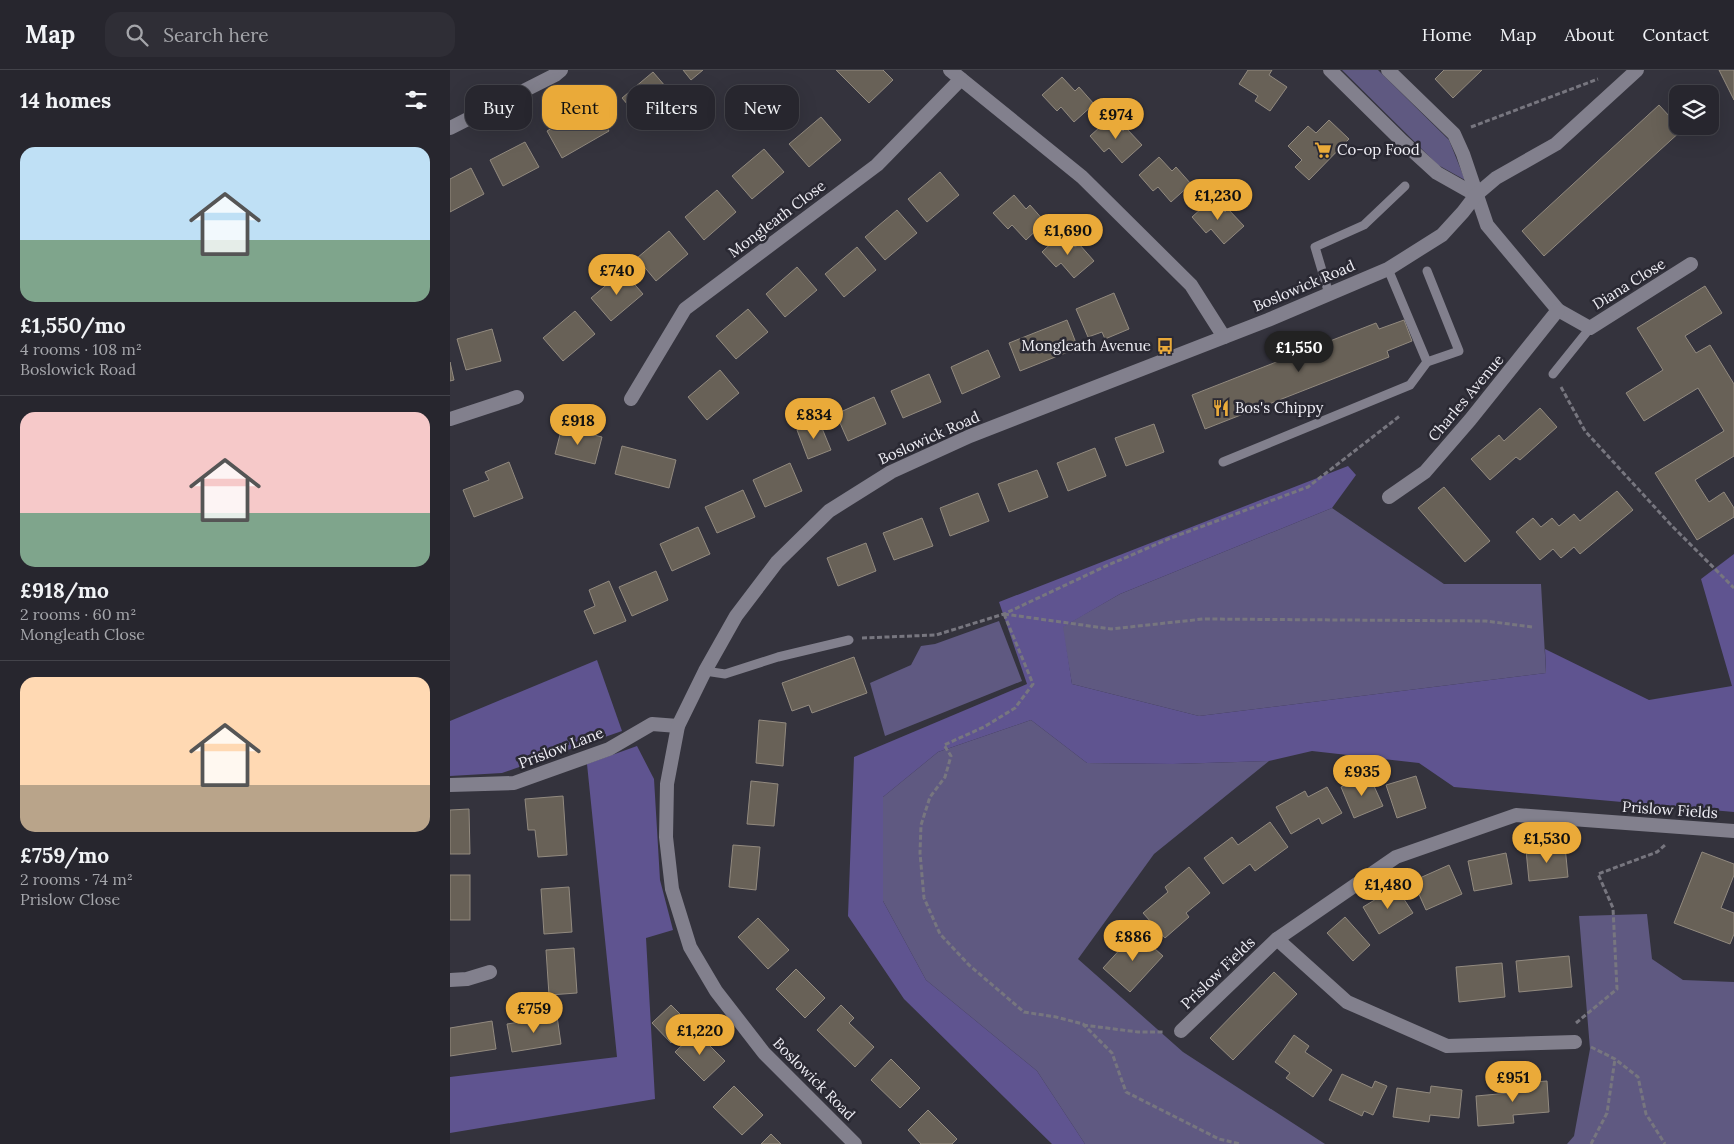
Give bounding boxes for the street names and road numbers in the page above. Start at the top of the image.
street label: Mongleath Close [724,176,829,261]
street label: Diana Close [1589,254,1669,313]
street label: Boslowick Road [1250,256,1358,316]
street label: Charles Avenue [1424,350,1507,445]
street label: Boslowick Road [875,407,982,468]
street label: Prislow Lane [516,723,606,772]
street label: Prislow Fields [1622,797,1719,822]
street label: Prislow Fields [1177,932,1259,1013]
street label: Boslowick Road [769,1033,860,1124]

